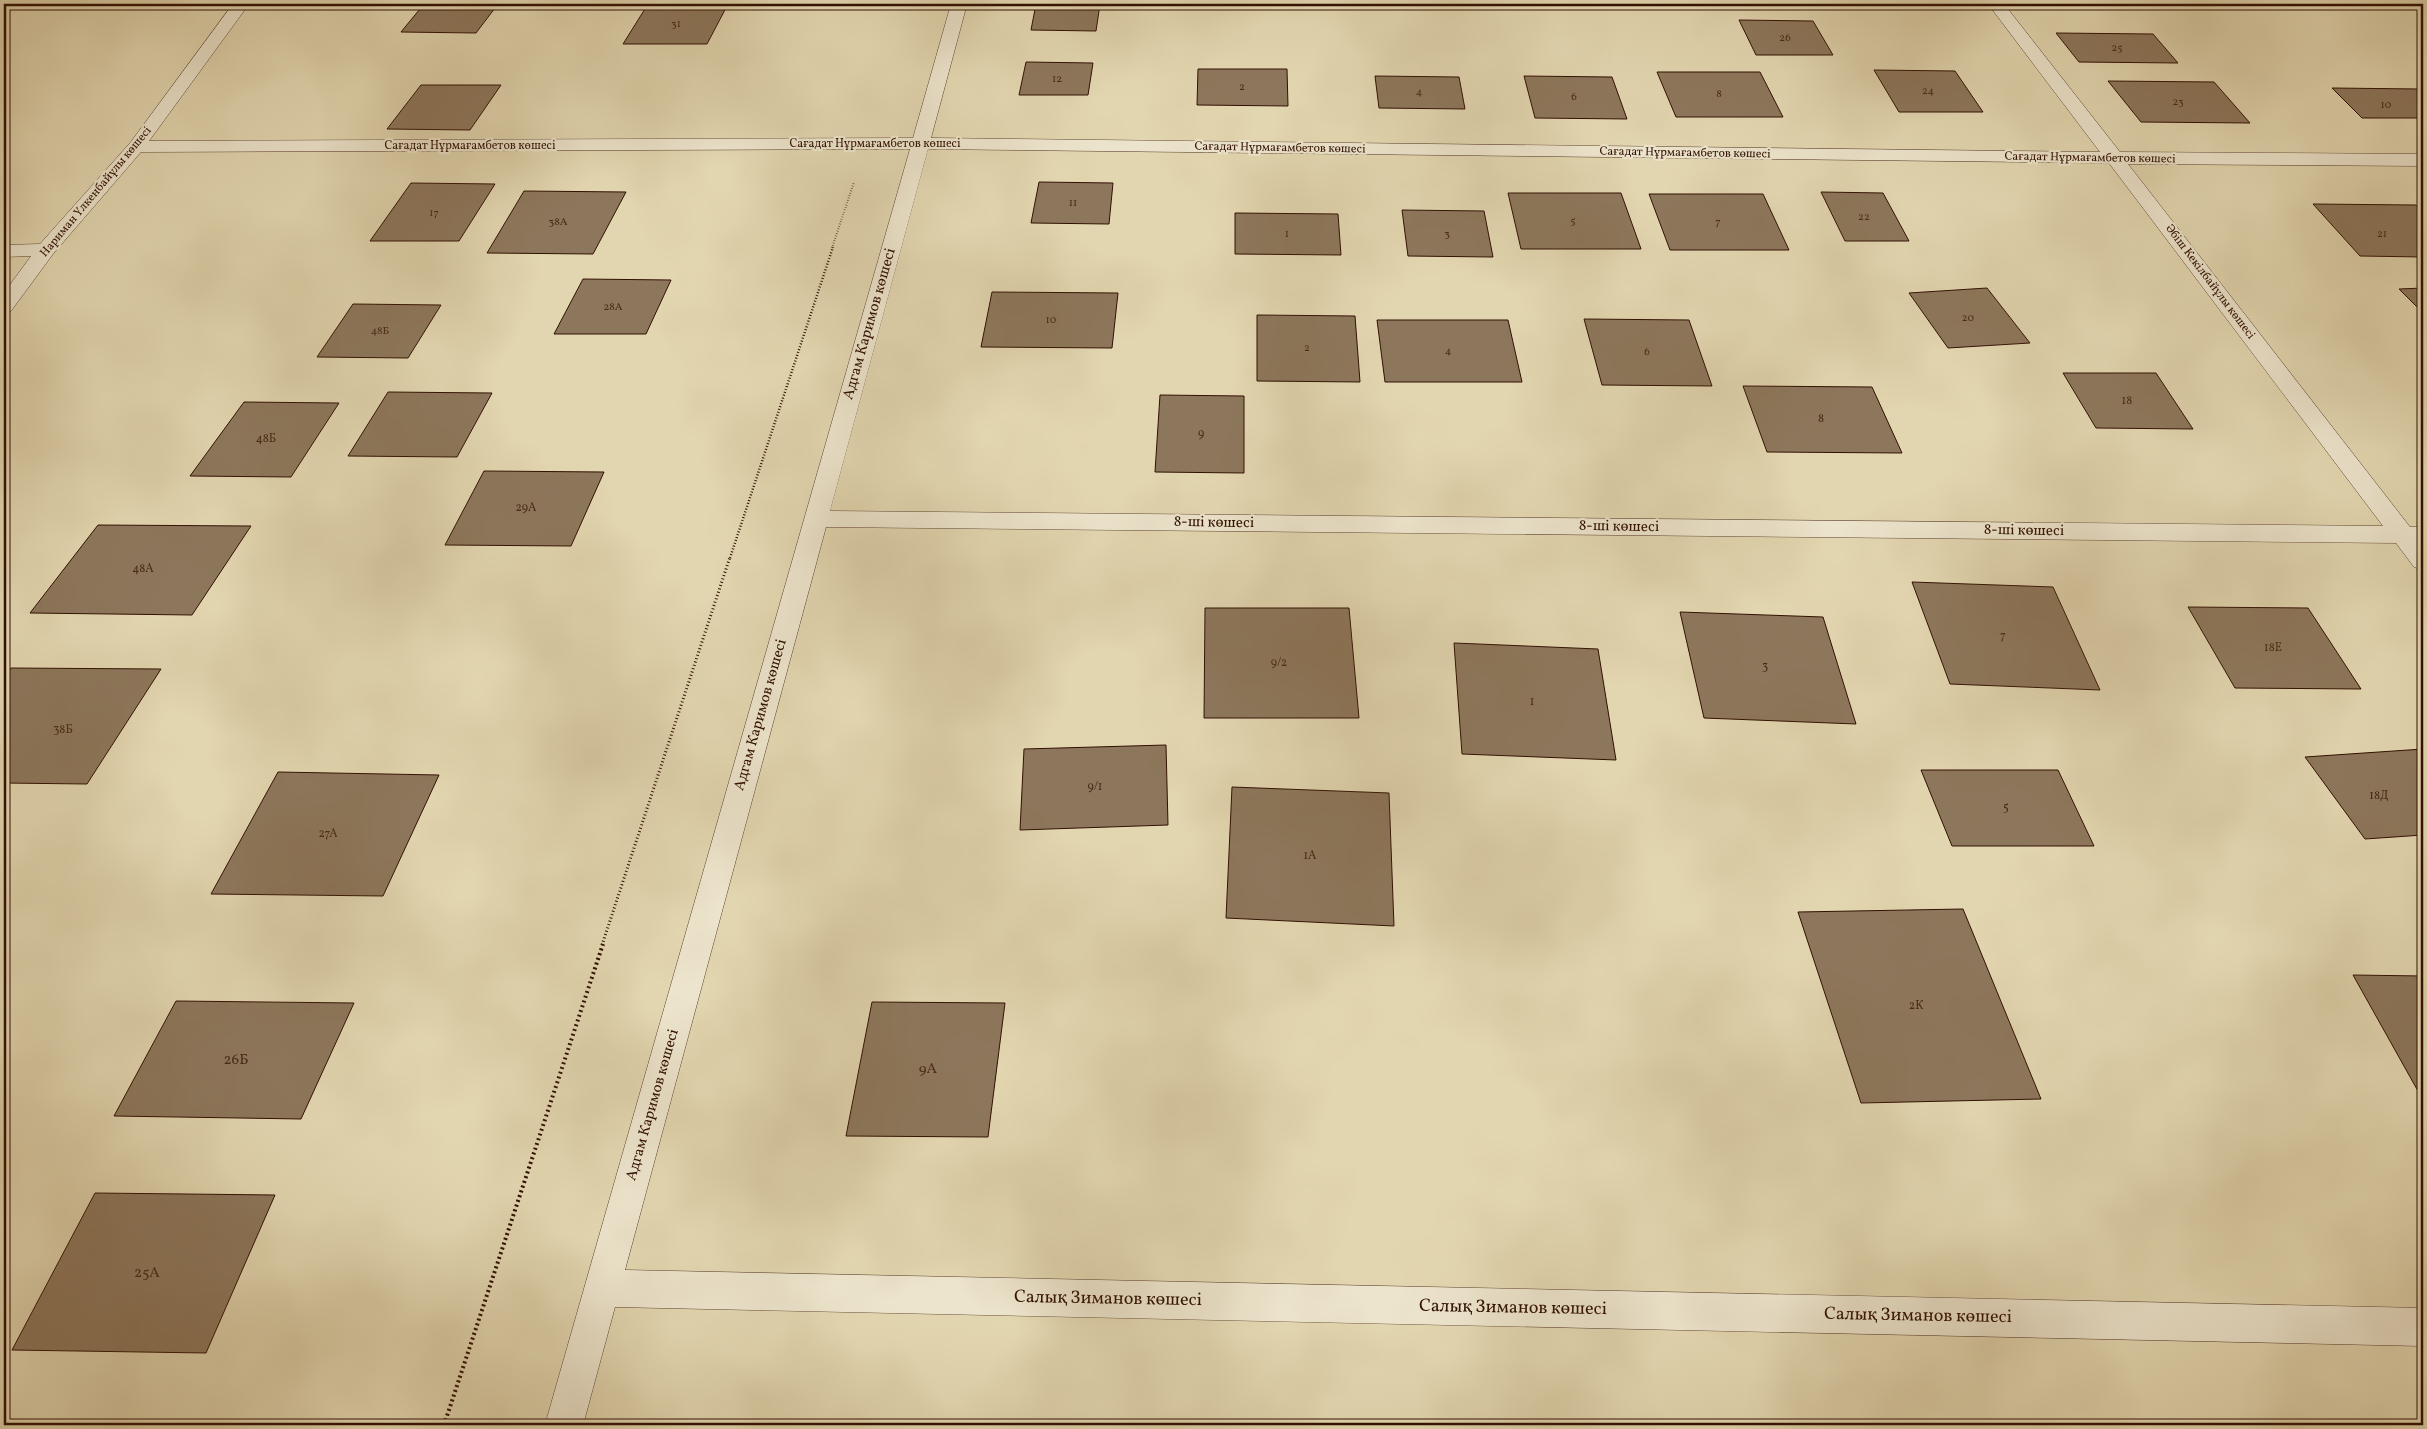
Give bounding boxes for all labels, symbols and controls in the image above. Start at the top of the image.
house number: 31 [671,17,681,32]
house number: 26 [1779,31,1791,46]
house number: 25 [2111,41,2123,56]
house number: 12 [1052,72,1062,87]
house number: 2 [1239,80,1245,95]
house number: 24 [1922,84,1934,99]
house number: 4 [1416,85,1423,100]
house number: 8 [1716,87,1722,102]
house number: 6 [1571,90,1577,105]
house number: 23 [2172,95,2184,110]
house number: 10 [2381,98,2392,113]
street label: Нариман Үлкенбайұлы көшесі [37,123,156,261]
street label: Сағадат Нұрмағамбетов көшесі [789,136,961,152]
street label: Сағадат Нұрмағамбетов көшесі [384,138,556,154]
street label: Сағадат Нұрмағамбетов көшесі [1194,139,1366,157]
street label: Сағадат Нұрмағамбетов көшесі [1599,144,1771,162]
street label: Сағадат Нұрмағамбетов көшесі [2004,149,2176,167]
house number: 11 [1069,196,1077,211]
house number: 17 [429,206,439,221]
house number: 22 [1858,210,1870,225]
house number: 5 [1570,214,1576,229]
house number: 38А [549,215,568,230]
house number: 7 [1715,215,1721,230]
street label: Әбіш Кекілбайұлы көшесі [2161,221,2259,343]
house number: 1 [1285,227,1289,242]
house number: 3 [1444,227,1450,242]
house number: 21 [2377,227,2387,242]
street label: Адгам Каримов көшесі [838,246,902,402]
house number: 28А [603,300,623,315]
house number: 20 [1962,311,1975,326]
house number: 10 [1046,313,1057,328]
house number: 48Б [371,324,390,339]
house number: 2 [1304,341,1310,356]
house number: 4 [1445,344,1452,359]
house number: 6 [1644,345,1650,360]
house number: 18 [2122,393,2132,409]
house number: 8 [1818,411,1824,427]
house number: 9 [1198,426,1204,442]
house number: 48Б [256,431,276,447]
house number: 29А [515,500,537,516]
street label: 8-шi көшесi [1174,512,1254,534]
street label: 8-шi көшесi [1579,516,1659,538]
street label: 8-шi көшесi [1984,520,2064,542]
house number: 48А [132,561,154,577]
house number: 7 [2000,628,2006,644]
street label: Адгам Каримов көшесі [729,637,793,793]
house number: 18Е [2264,640,2282,656]
house number: 9/2 [1271,655,1287,671]
house number: 3 [1762,659,1768,675]
house number: 1 [1530,694,1534,710]
house number: 38Б [53,722,73,738]
house number: 9/1 [1088,779,1102,795]
house number: 18Д [2369,788,2389,804]
house number: 5 [2003,800,2009,816]
house number: 27А [318,826,338,842]
house number: 1А [1303,848,1317,864]
house number: 2К [1909,998,1923,1014]
street label: Адгам Каримов көшесі [621,1027,685,1183]
house number: 26Б [224,1050,248,1071]
house number: 9А [919,1059,938,1080]
house number: 25А [134,1263,160,1284]
street label: Салық Зиманов көшесі [1014,1285,1202,1313]
street label: Салық Зиманов көшесі [1419,1294,1607,1322]
street label: Салық Зиманов көшесі [1824,1302,2012,1330]

